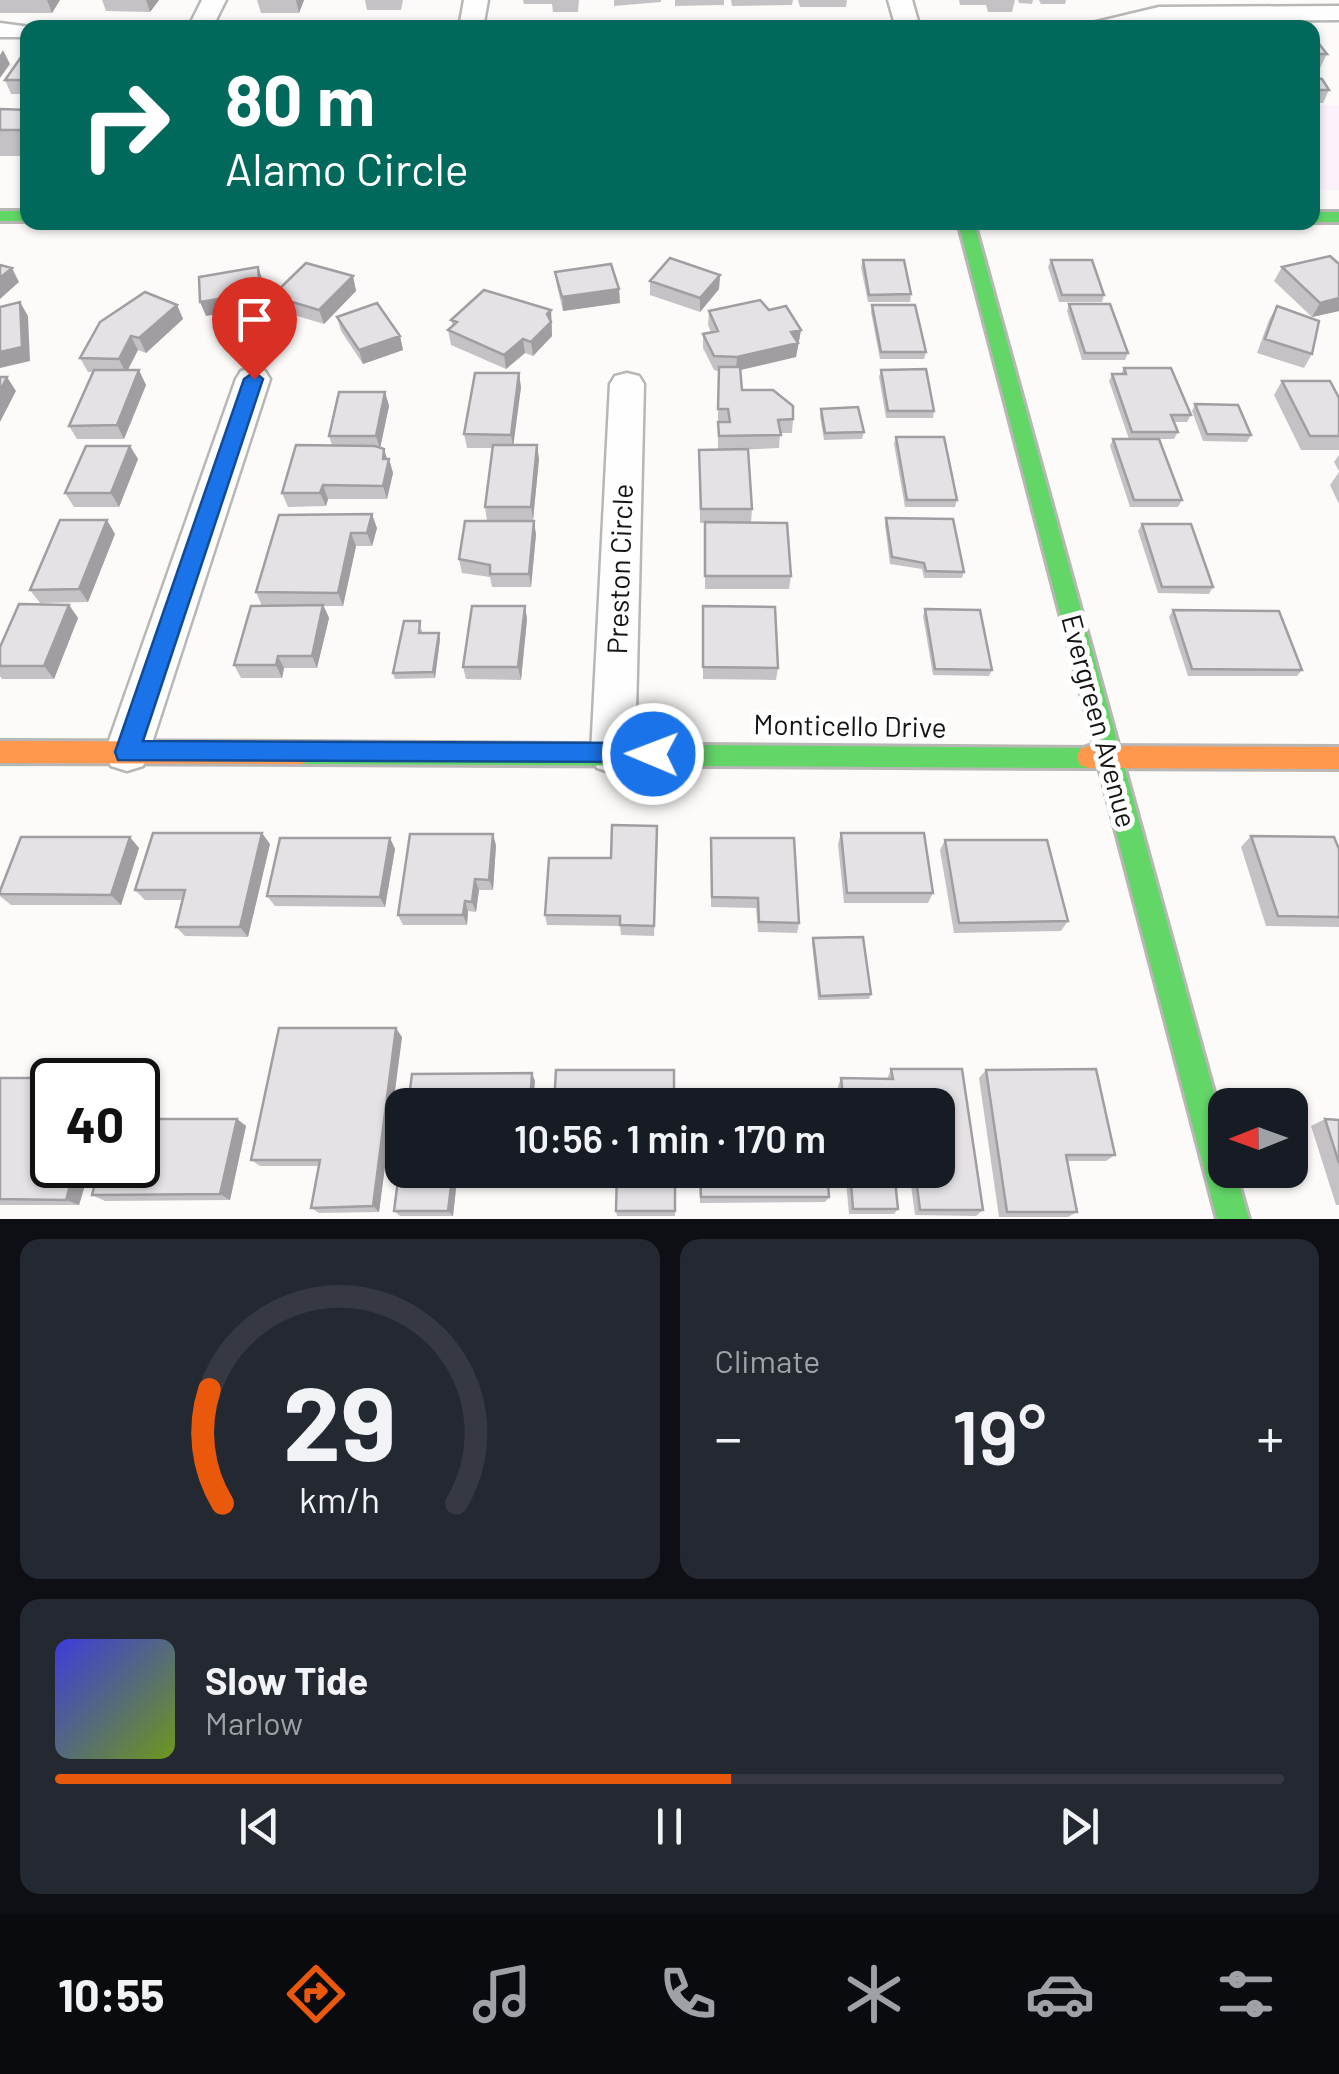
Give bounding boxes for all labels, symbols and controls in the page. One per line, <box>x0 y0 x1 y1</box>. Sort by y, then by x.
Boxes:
text: 80 m <box>225 56 375 140</box>
icon: right <box>60 60 190 190</box>
text: Alamo Circle <box>225 141 469 195</box>
pin <box>212 277 297 380</box>
icon: arrive <box>227 292 282 347</box>
street label: Preston Circle <box>599 483 639 655</box>
street label: Evergreen Avenue <box>1055 611 1145 831</box>
position arrow <box>601 702 705 806</box>
street label: Monticello Drive <box>753 706 947 744</box>
speed limit sign: 40 <box>30 1058 160 1188</box>
north arrow <box>1208 1088 1308 1188</box>
map controls <box>1208 1088 1308 1188</box>
text: 10:56 · 1 min · 170 m <box>514 1115 826 1161</box>
text: Climate <box>715 1341 820 1379</box>
text: 29 <box>283 1357 396 1482</box>
text: 19° <box>952 1390 1046 1480</box>
text: − <box>715 1403 742 1469</box>
text: + <box>1256 1403 1284 1469</box>
text: km/h <box>299 1477 380 1520</box>
text: Slow Tide <box>205 1657 368 1703</box>
text: Marlow <box>205 1703 303 1741</box>
icon: previous <box>232 1799 287 1854</box>
icon: pause <box>642 1799 697 1854</box>
icon: next <box>1052 1799 1107 1854</box>
icon: directions <box>281 1959 351 2029</box>
icon: music <box>467 1959 537 2029</box>
icon: phone <box>653 1959 723 2029</box>
icon: climate <box>839 1959 909 2029</box>
icon: car <box>1025 1959 1095 2029</box>
icon: filters <box>1211 1959 1281 2029</box>
text: 10:55 <box>58 1967 165 2021</box>

